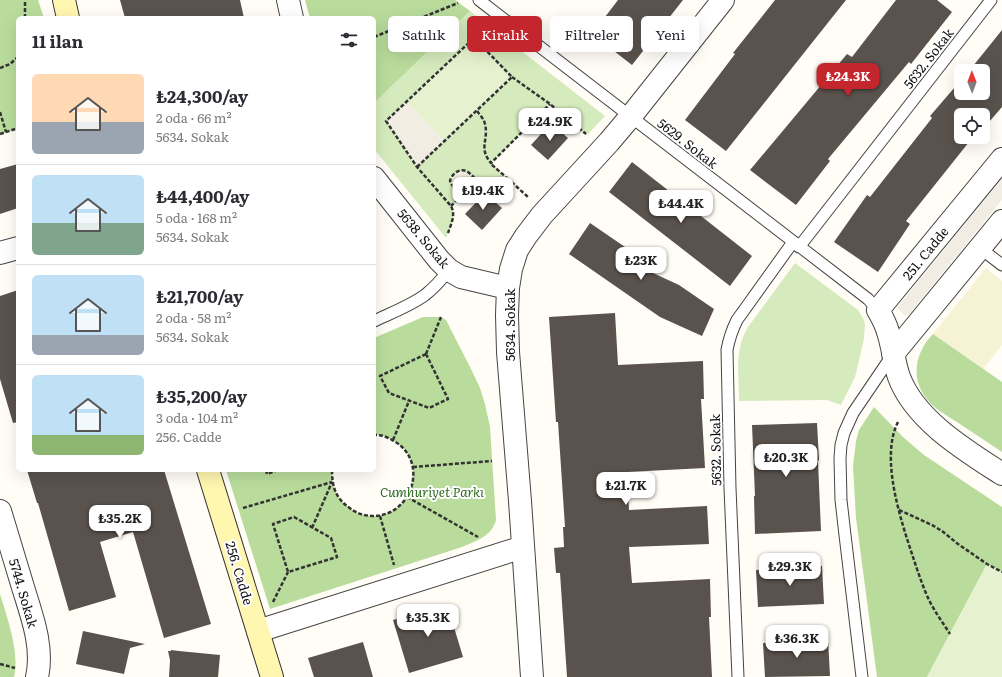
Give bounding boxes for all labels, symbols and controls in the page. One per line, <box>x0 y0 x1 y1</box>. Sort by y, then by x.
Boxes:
chip: Satılık <box>388 16 459 52</box>
chip: Kiralık <box>467 16 542 52</box>
chip: Filtreler <box>550 16 633 52</box>
chip: Yeni <box>641 16 699 52</box>
street label: 5632. Sokak <box>898 23 958 92</box>
text: 11 ilan <box>32 28 83 53</box>
icon: filters <box>338 29 360 51</box>
pin: ₺24.3K <box>815 63 881 97</box>
north arrow <box>954 64 990 100</box>
map controls <box>954 64 990 144</box>
text: ₺24.3K <box>826 66 870 85</box>
text: ₺24,300/ay <box>156 83 248 108</box>
icon: home <box>64 90 112 138</box>
text: 2 oda · 66 m² <box>156 108 232 127</box>
pin: ₺24.9K <box>517 108 583 142</box>
button: locate <box>954 108 990 144</box>
text: ₺24.9K <box>527 111 573 130</box>
street label: 5629. Sokak <box>654 113 723 173</box>
text: 5634. Sokak <box>156 127 229 146</box>
pin: ₺19.4K <box>450 177 516 211</box>
text: ₺19.4K <box>461 180 505 199</box>
text: ₺44,400/ay <box>156 183 250 208</box>
pin: ₺44.4K <box>648 190 714 224</box>
icon: home <box>64 191 112 239</box>
text: ₺44.4K <box>658 193 704 212</box>
street label: 5638. Sokak <box>393 204 455 273</box>
text: 5 oda · 168 m² <box>156 208 237 227</box>
street label: 251. Cadde <box>898 222 953 284</box>
text: 5634. Sokak <box>156 227 229 246</box>
pin: ₺23K <box>617 247 665 281</box>
text: ₺23K <box>625 250 657 269</box>
text: ₺21,700/ay <box>156 283 243 308</box>
street label: 5634. Sokak <box>500 288 519 361</box>
icon: home <box>64 291 112 339</box>
text: 2 oda · 58 m² <box>156 308 231 327</box>
text: 5634. Sokak <box>156 327 229 346</box>
text: ₺35,200/ay <box>156 383 247 408</box>
icon: home <box>64 391 112 439</box>
text: 3 oda · 104 m² <box>156 408 238 427</box>
street label: 5632. Sokak <box>705 413 725 486</box>
text: 256. Cadde <box>156 427 221 446</box>
pin: ₺20.3K <box>753 444 819 478</box>
text: ₺20.3K <box>763 447 809 466</box>
pin: ₺21.7K <box>593 472 659 506</box>
text: ₺21.7K <box>605 475 647 494</box>
park label: Cumhuriyet Parkı <box>380 482 484 501</box>
pin: ₺35.2K <box>87 505 153 539</box>
text: ₺35.2K <box>98 508 142 527</box>
street label: 256. Cadde <box>221 539 259 607</box>
pin: ₺29.3K <box>757 553 823 587</box>
street label: 5744. Sokak <box>5 556 43 631</box>
text: ₺29.3K <box>768 556 812 575</box>
pin: ₺35.3K <box>395 604 461 638</box>
text: ₺35.3K <box>406 607 450 626</box>
pin: ₺36.3K <box>764 625 830 659</box>
text: ₺36.3K <box>775 628 819 647</box>

